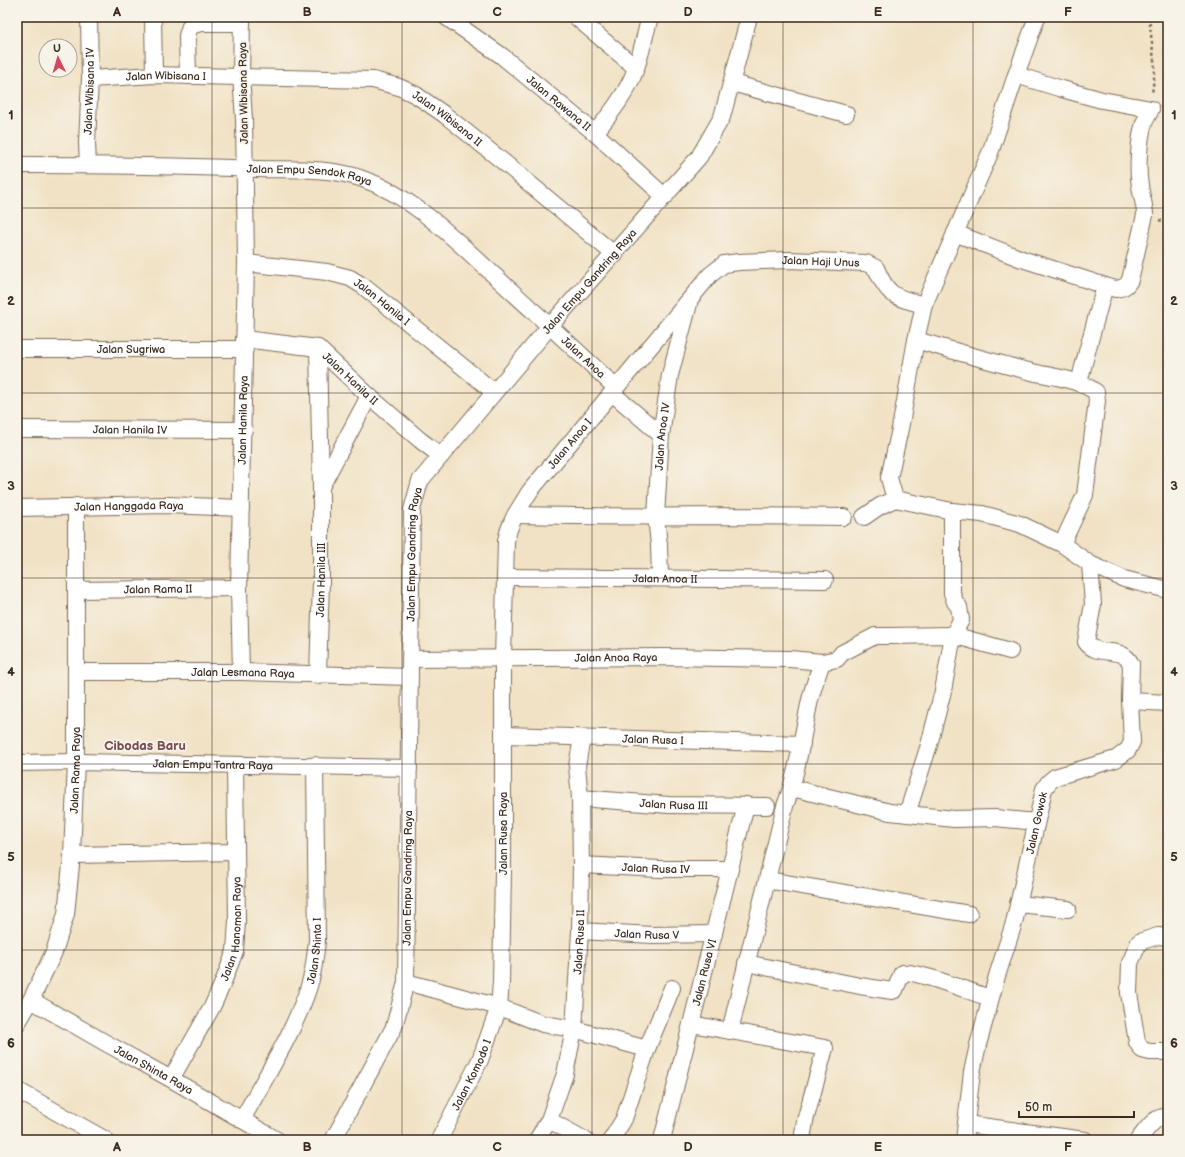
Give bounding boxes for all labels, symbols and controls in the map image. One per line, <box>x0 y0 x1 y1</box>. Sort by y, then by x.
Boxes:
text: A <box>112 4 121 20</box>
text: B <box>302 4 312 20</box>
text: C <box>492 4 502 20</box>
text: D <box>683 4 693 20</box>
text: E <box>874 4 883 20</box>
text: F <box>1064 4 1072 20</box>
north arrow <box>38 38 78 78</box>
text: U <box>53 42 62 55</box>
street label: Jalan Wibisana Raya <box>236 42 251 144</box>
street label: Jalan Wibisana IV <box>81 47 97 135</box>
street label: Jalan Wibisana I <box>125 69 207 84</box>
street label: Jalan Rawana II <box>524 73 594 134</box>
street label: Jalan Wibisana II <box>410 88 485 150</box>
text: 1 <box>8 107 14 123</box>
text: 1 <box>1171 107 1177 123</box>
street label: Jalan Empu Sendok Raya <box>247 163 374 189</box>
street label: Jalan Empu Gandring Raya <box>540 227 639 337</box>
street label: Jalan Haji Unus <box>781 254 860 270</box>
street label: Jalan Hanila I <box>351 276 413 328</box>
text: 2 <box>7 293 15 309</box>
text: 2 <box>1170 293 1178 309</box>
street label: Jalan Anoa <box>559 334 608 381</box>
street label: Jalan Sugriwa <box>97 343 165 356</box>
street label: Jalan Hanila II <box>320 350 381 408</box>
street label: Jalan Hanila Raya <box>236 375 251 465</box>
street label: Jalan Anoa IV <box>653 401 673 471</box>
street label: Jalan Anoa I <box>545 416 595 472</box>
street label: Jalan Hanila IV <box>93 423 167 437</box>
text: 3 <box>7 478 15 494</box>
text: 3 <box>1170 478 1178 494</box>
street label: Jalan Empu Gandring Raya <box>405 486 425 622</box>
street label: Jalan Hanggada Raya <box>74 499 184 514</box>
street label: Jalan Hanila III <box>314 542 328 618</box>
street label: Jalan Anoa II <box>632 572 698 586</box>
street label: Jalan Rama II <box>124 583 193 596</box>
street label: Jalan Anoa Raya <box>574 651 658 665</box>
text: 4 <box>7 664 15 680</box>
text: 4 <box>1170 664 1178 680</box>
street label: Jalan Lesmana Raya <box>191 666 295 681</box>
street label: Jalan Rama Raya <box>68 727 83 814</box>
street label: Jalan Rusa I <box>622 733 685 747</box>
district label: Cibodas Baru <box>104 738 186 754</box>
street label: Jalan Empu Tantra Raya <box>153 757 273 773</box>
street label: Jalan Gowok <box>1024 790 1050 855</box>
street label: Jalan Rusa Raya <box>497 792 510 875</box>
street label: Jalan Rusa III <box>639 797 709 812</box>
street label: Jalan Empu Gandring Raya <box>400 810 415 946</box>
text: 5 <box>7 849 15 865</box>
text: 5 <box>1170 849 1178 865</box>
street label: Jalan Rusa IV <box>621 861 690 876</box>
street label: Jalan Hanoman Raya <box>218 876 244 983</box>
street label: Jalan Rusa II <box>571 909 587 975</box>
street label: Jalan Shinta I <box>304 917 324 985</box>
street label: Jalan Rusa V <box>614 927 680 942</box>
street label: Jalan Rusa VI <box>690 937 719 1007</box>
text: 6 <box>7 1035 15 1051</box>
text: 6 <box>1170 1035 1178 1051</box>
street label: Jalan Komodo I <box>449 1037 494 1113</box>
street label: Jalan Shinta Raya <box>112 1043 195 1097</box>
scale bar <box>1019 1093 1134 1119</box>
text: 50 m <box>1025 1100 1052 1115</box>
text: A <box>112 1139 121 1155</box>
text: B <box>302 1139 312 1155</box>
text: C <box>492 1139 502 1155</box>
text: D <box>683 1139 693 1155</box>
text: E <box>874 1139 883 1155</box>
text: F <box>1064 1139 1072 1155</box>

